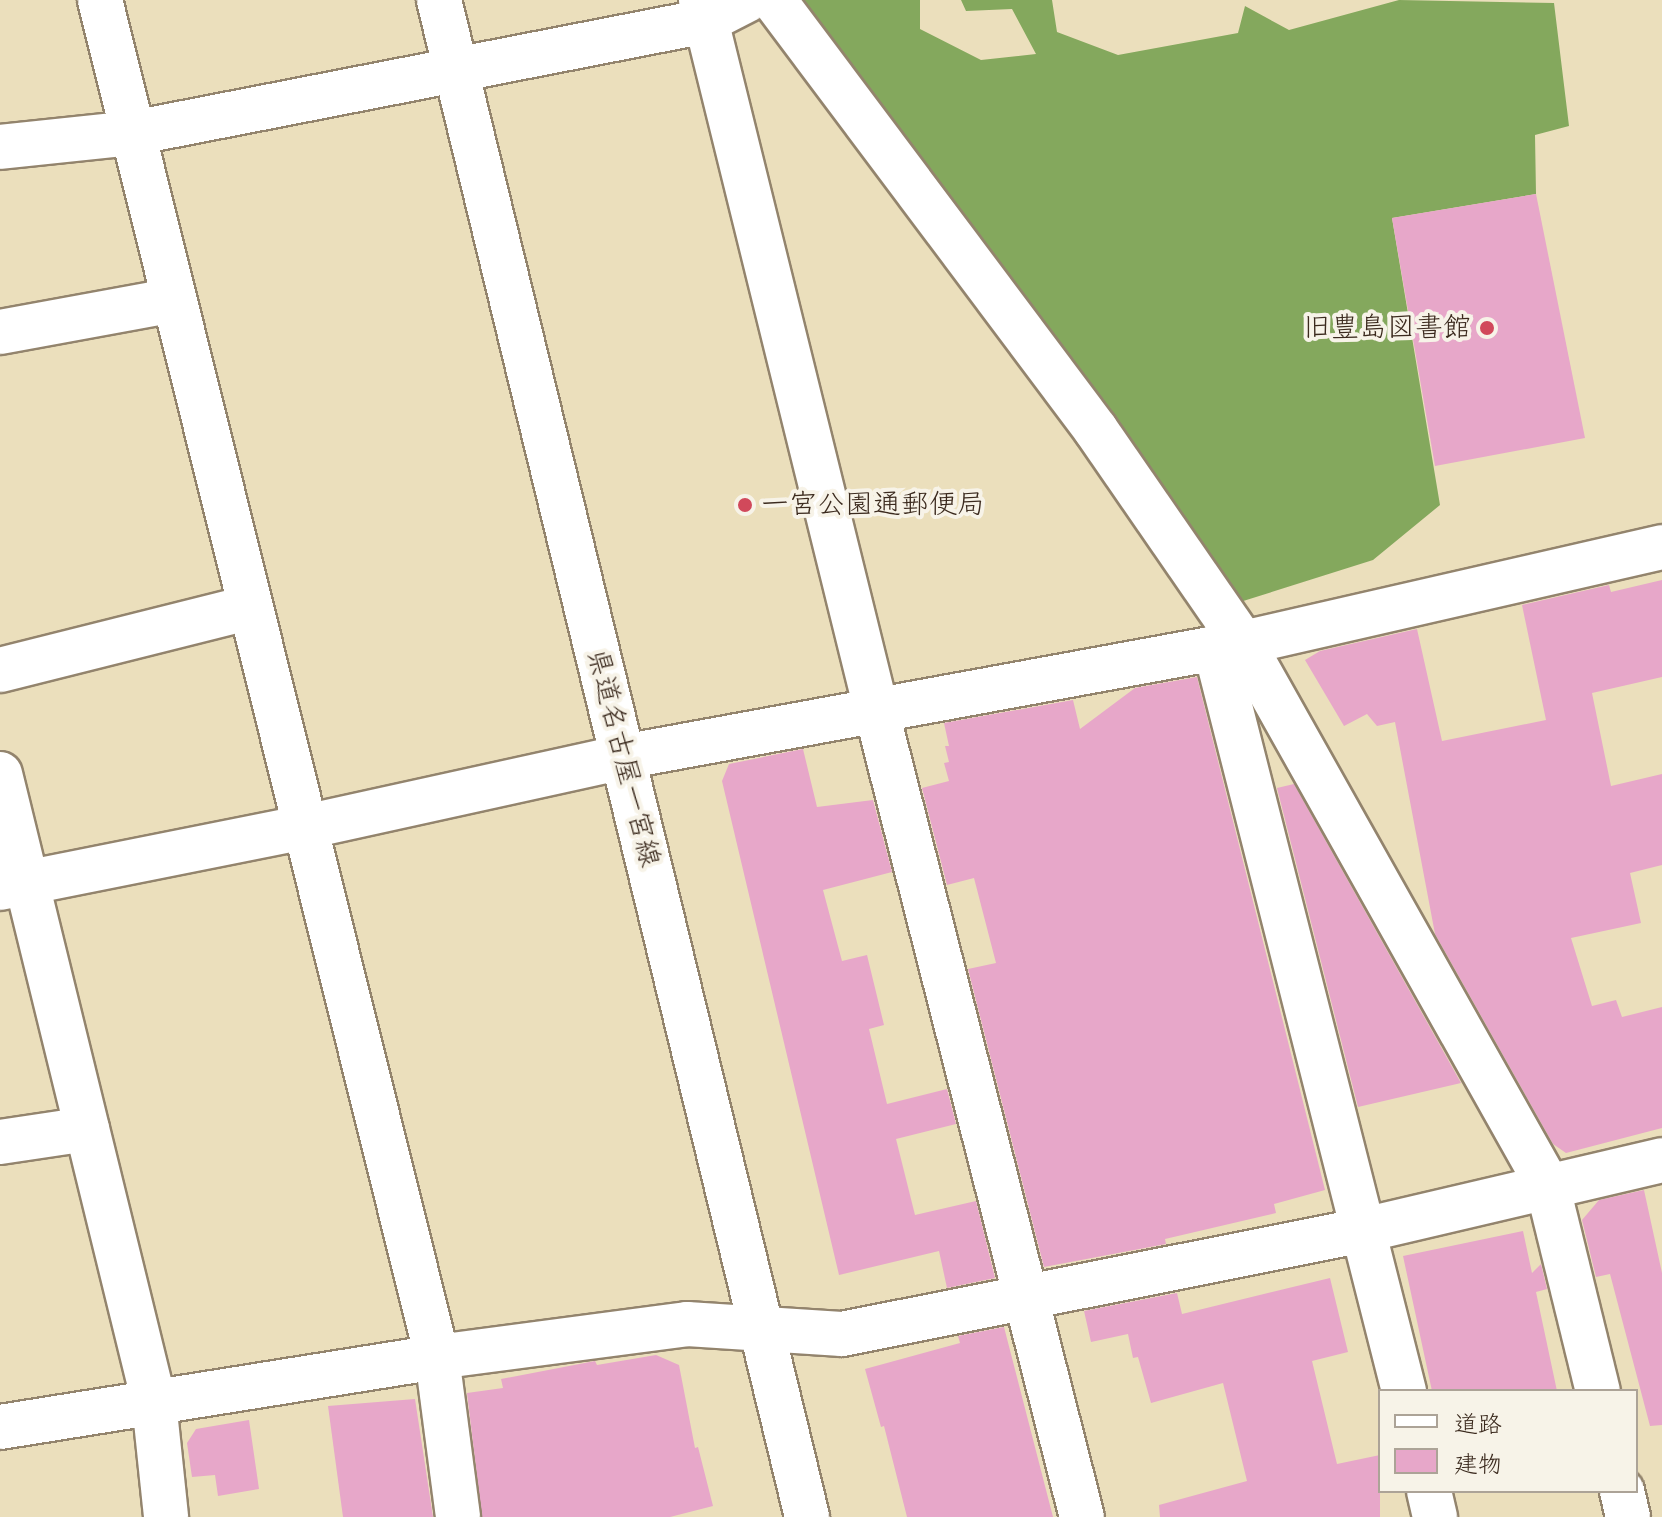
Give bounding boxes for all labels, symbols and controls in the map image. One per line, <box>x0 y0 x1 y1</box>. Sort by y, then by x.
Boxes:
place label: 旧豊島図書館 <box>1303 311 1471 345</box>
marker: 旧豊島図書館 <box>1478 319 1496 337</box>
place label: 一宮公園通郵便局 <box>761 488 985 522</box>
marker: 一宮公園通郵便局 <box>736 496 754 514</box>
street label: 県道名古屋一宮線 <box>580 645 666 871</box>
legend <box>1378 1389 1638 1493</box>
text: 道路 <box>1454 1410 1502 1439</box>
text: 建物 <box>1454 1450 1502 1479</box>

